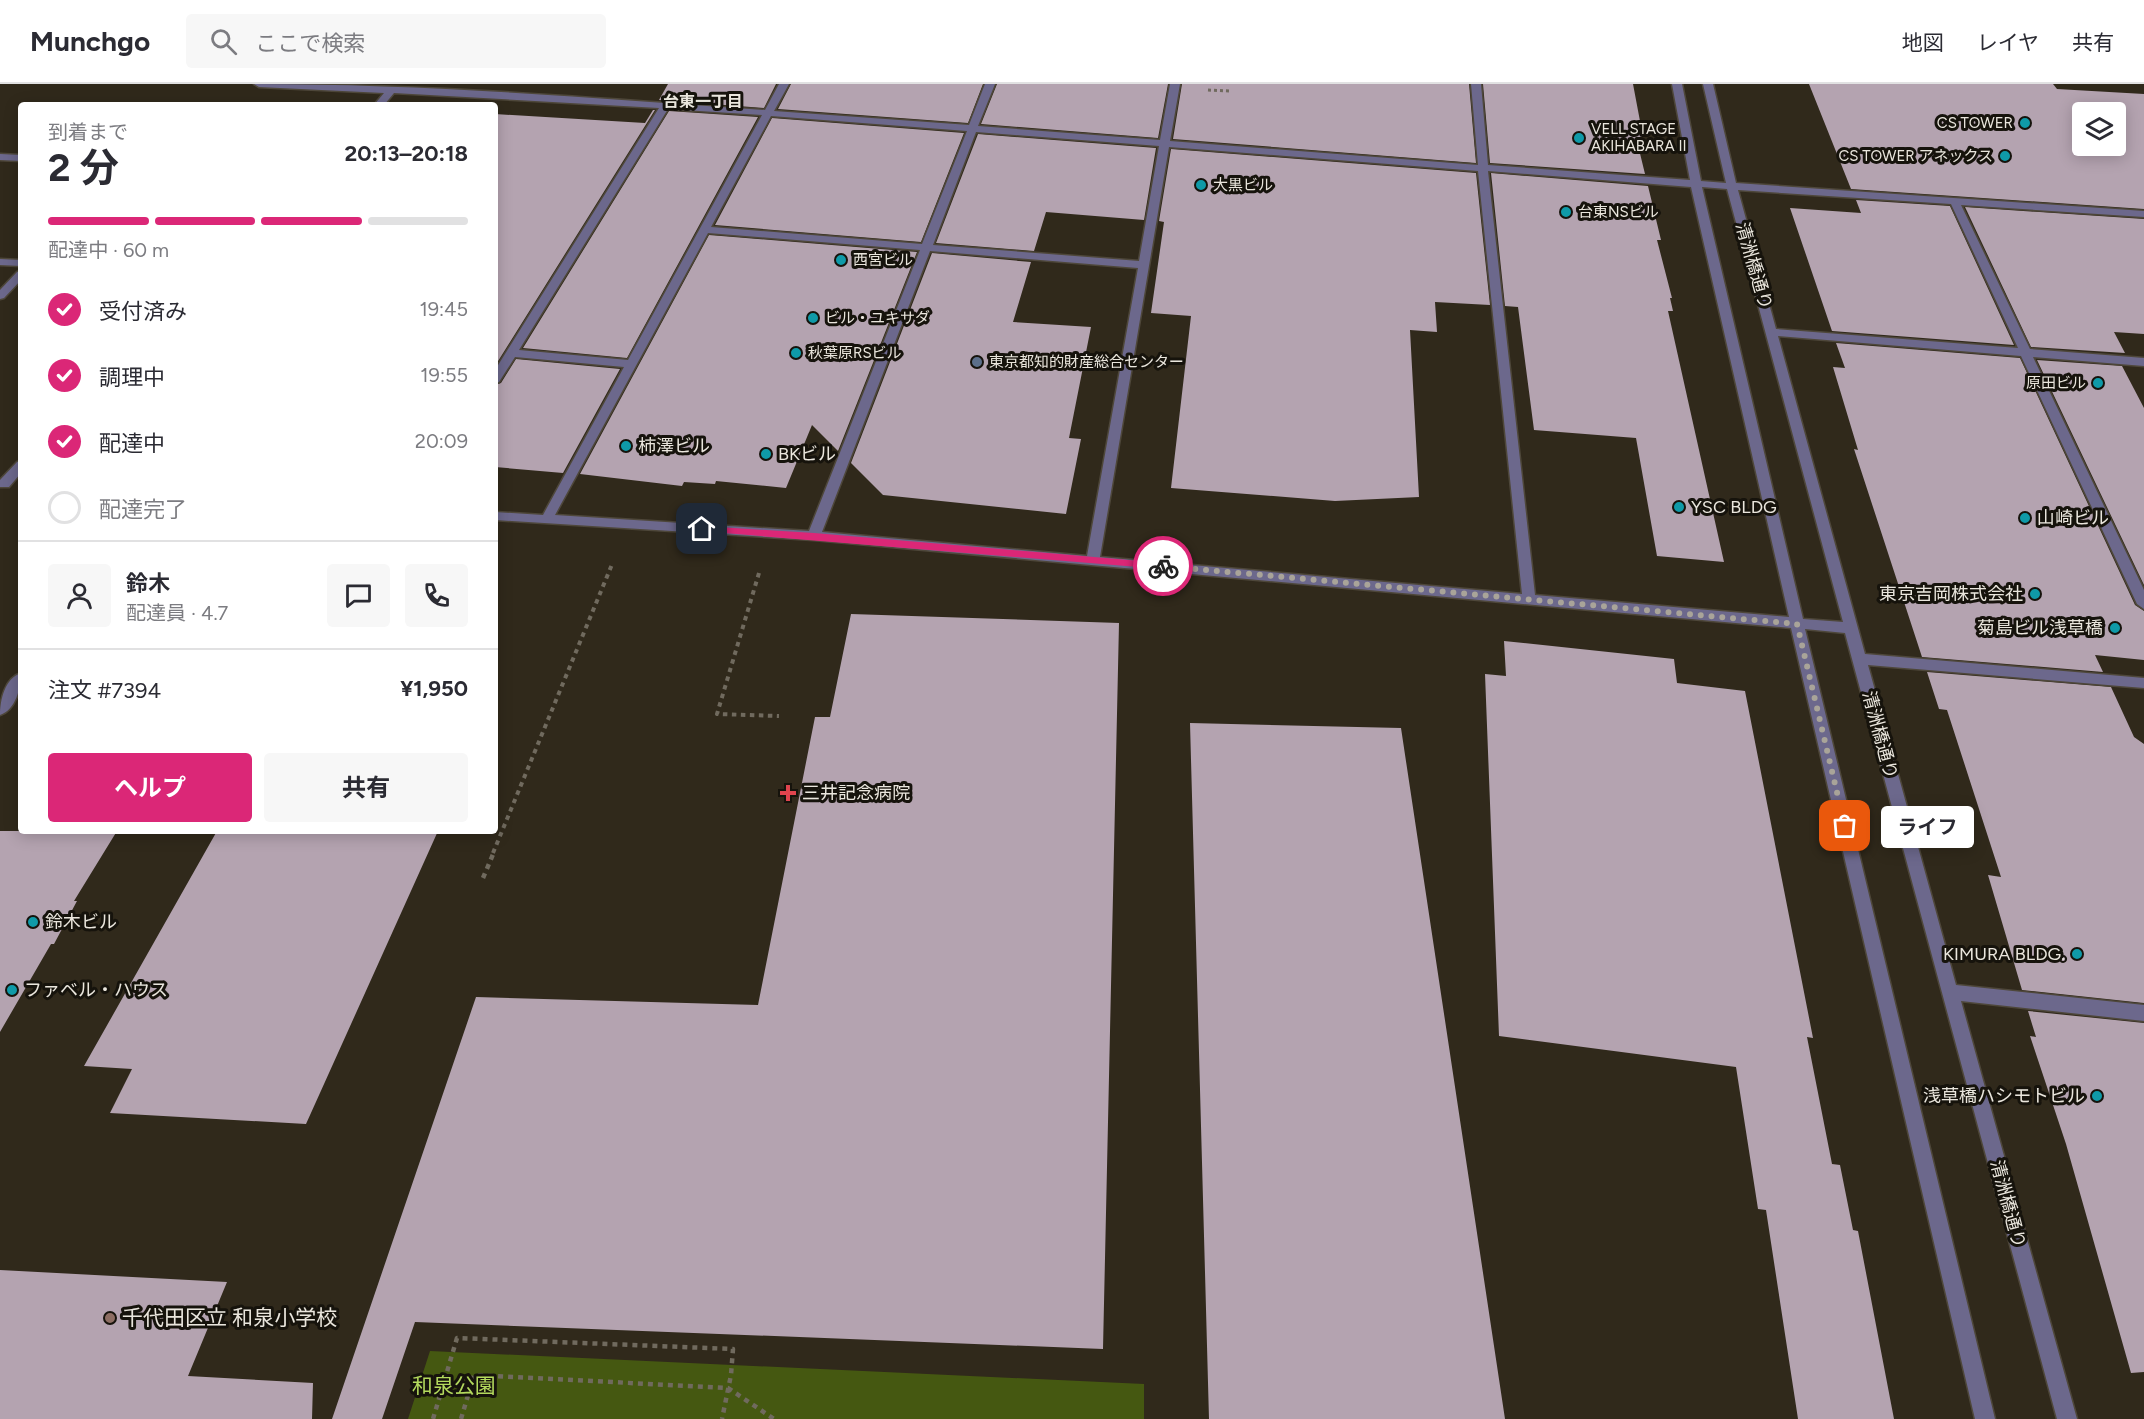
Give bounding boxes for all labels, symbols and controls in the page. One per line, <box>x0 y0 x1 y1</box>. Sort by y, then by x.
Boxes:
search box <box>186 14 606 68</box>
text: Munchgo <box>30 24 150 58</box>
icon: search <box>207 25 240 58</box>
text: ここで検索 <box>255 30 365 57</box>
text: 地図 <box>1902 30 1944 55</box>
text: レイヤ <box>1977 30 2039 55</box>
text: 共有 <box>2072 30 2114 55</box>
district label: 台東一丁目 <box>663 92 743 111</box>
map controls <box>2072 102 2126 156</box>
button: layers <box>2072 102 2126 156</box>
place label: CS TOWER <box>1937 114 2013 132</box>
marker: CS TOWER <box>2018 116 2032 130</box>
text: 到着まで <box>48 120 128 144</box>
place label: VELL STAGE AKIHABARA II <box>1591 120 1687 155</box>
marker: VELL STAGE AKIHABARA II <box>1572 131 1586 145</box>
text: 20:13–20:18 <box>344 140 468 167</box>
text: 2 分 <box>48 144 119 191</box>
place label: CS TOWER アネックス <box>1839 147 1993 165</box>
marker: CS TOWER アネックス <box>1998 149 2012 163</box>
place label: 大黒ビル <box>1213 176 1273 194</box>
marker: 大黒ビル <box>1194 178 1208 192</box>
place label: 台東NSビル <box>1578 203 1659 221</box>
marker: 台東NSビル <box>1559 205 1573 219</box>
street label: 清洲橋通り <box>1731 220 1777 312</box>
text: 配達中 · 60 m <box>48 238 169 262</box>
place label: 西宮ビル <box>853 251 913 269</box>
marker: 西宮ビル <box>834 253 848 267</box>
icon: check <box>48 293 81 326</box>
text: 19:45 <box>419 297 468 321</box>
text: 受付済み <box>99 298 187 325</box>
place label: ビル・ユキサダ <box>825 309 930 327</box>
marker: ビル・ユキサダ <box>806 311 820 325</box>
place label: 秋葉原RSビル <box>808 344 902 362</box>
marker: 秋葉原RSビル <box>789 346 803 360</box>
place label: 東京都知的財産総合センター <box>989 353 1184 371</box>
marker: 東京都知的財産総合センター <box>970 355 984 369</box>
icon: check <box>48 359 81 392</box>
text: 19:55 <box>420 363 468 387</box>
text: 調理中 <box>99 364 165 391</box>
place label: 原田ビル <box>2026 374 2086 392</box>
marker: 原田ビル <box>2091 376 2105 390</box>
icon: check <box>48 425 81 458</box>
text: 20:09 <box>415 429 468 453</box>
text: 配達中 <box>99 430 165 457</box>
place label: 柿澤ビル <box>638 435 710 457</box>
marker: 柿澤ビル <box>619 439 633 453</box>
place label: BKビル <box>778 443 836 465</box>
marker: BKビル <box>759 447 773 461</box>
text: 配達完了 <box>99 496 187 523</box>
place label: YSC BLDG <box>1691 496 1777 518</box>
marker: YSC BLDG <box>1672 500 1686 514</box>
pin <box>676 503 727 554</box>
place label: 山崎ビル <box>2037 507 2109 529</box>
marker: 山崎ビル <box>2018 511 2032 525</box>
icon: home <box>685 512 718 545</box>
courier <box>1133 536 1193 596</box>
icon: bike <box>1147 550 1180 583</box>
button: person <box>48 564 111 627</box>
button: chat <box>327 564 390 627</box>
button: phone <box>405 564 468 627</box>
text: 鈴木 <box>126 570 170 597</box>
place label: 東京吉岡株式会社 <box>1879 583 2023 605</box>
marker: 東京吉岡株式会社 <box>2028 587 2042 601</box>
text: 配達員 · 4.7 <box>126 601 228 625</box>
place label: 菊島ビル浅草橋 <box>1977 617 2103 639</box>
marker: 菊島ビル浅草橋 <box>2108 621 2122 635</box>
text: ¥1,950 <box>400 675 468 702</box>
text: 注文 #7394 <box>48 677 161 704</box>
street label: 清洲橋通り <box>1858 689 1902 781</box>
button: ヘルプ <box>48 753 252 822</box>
button: 共有 <box>264 753 468 822</box>
place label: 三井記念病院 <box>802 782 910 804</box>
marker: 三井記念病院 <box>779 784 797 802</box>
pin <box>1819 800 1870 851</box>
callout: ライフ <box>1881 805 1974 847</box>
icon: bag <box>1828 809 1861 842</box>
text: ライフ <box>1898 815 1958 839</box>
place label: 鈴木ビル <box>45 911 117 933</box>
marker: 鈴木ビル <box>26 915 40 929</box>
place label: KIMURA BLDG. <box>1943 943 2065 965</box>
marker: KIMURA BLDG. <box>2070 947 2084 961</box>
place label: ファベル・ハウス <box>24 979 168 1001</box>
marker: ファベル・ハウス <box>5 983 19 997</box>
place label: 浅草橋ハシモトビル <box>1923 1085 2085 1107</box>
marker: 浅草橋ハシモトビル <box>2090 1089 2104 1103</box>
street label: 清洲橋通り <box>1986 1158 2030 1250</box>
place label: 千代田区立 和泉小学校 <box>122 1305 337 1330</box>
marker: 千代田区立 和泉小学校 <box>103 1311 117 1325</box>
park label: 和泉公園 <box>412 1373 496 1398</box>

